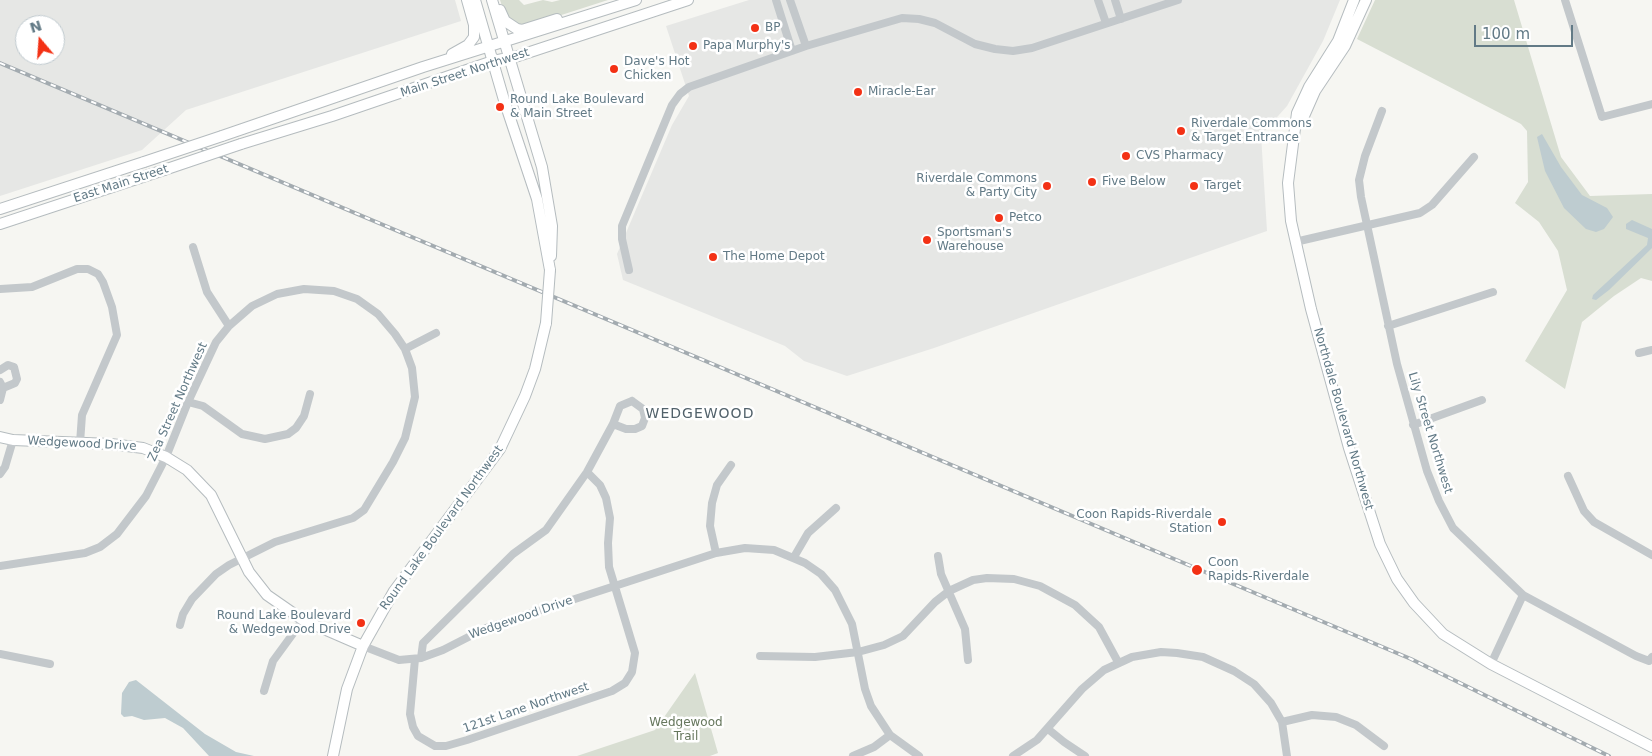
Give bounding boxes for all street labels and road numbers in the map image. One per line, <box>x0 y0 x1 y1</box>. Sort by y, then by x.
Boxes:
street label: Main Street Northwest <box>399 45 531 101</box>
street label: East Main Street <box>72 162 170 206</box>
street label: Northdale Boulevard Northwest <box>1310 326 1376 512</box>
street label: Zea Street Northwest <box>145 340 211 464</box>
street label: Lily Street Northwest <box>1405 371 1455 495</box>
street label: Wedgewood Drive <box>27 434 137 454</box>
street label: Round Lake Boulevard Northwest <box>377 443 507 613</box>
street label: Wedgewood Drive <box>467 593 575 643</box>
street label: 121st Lane Northwest <box>461 680 591 736</box>

